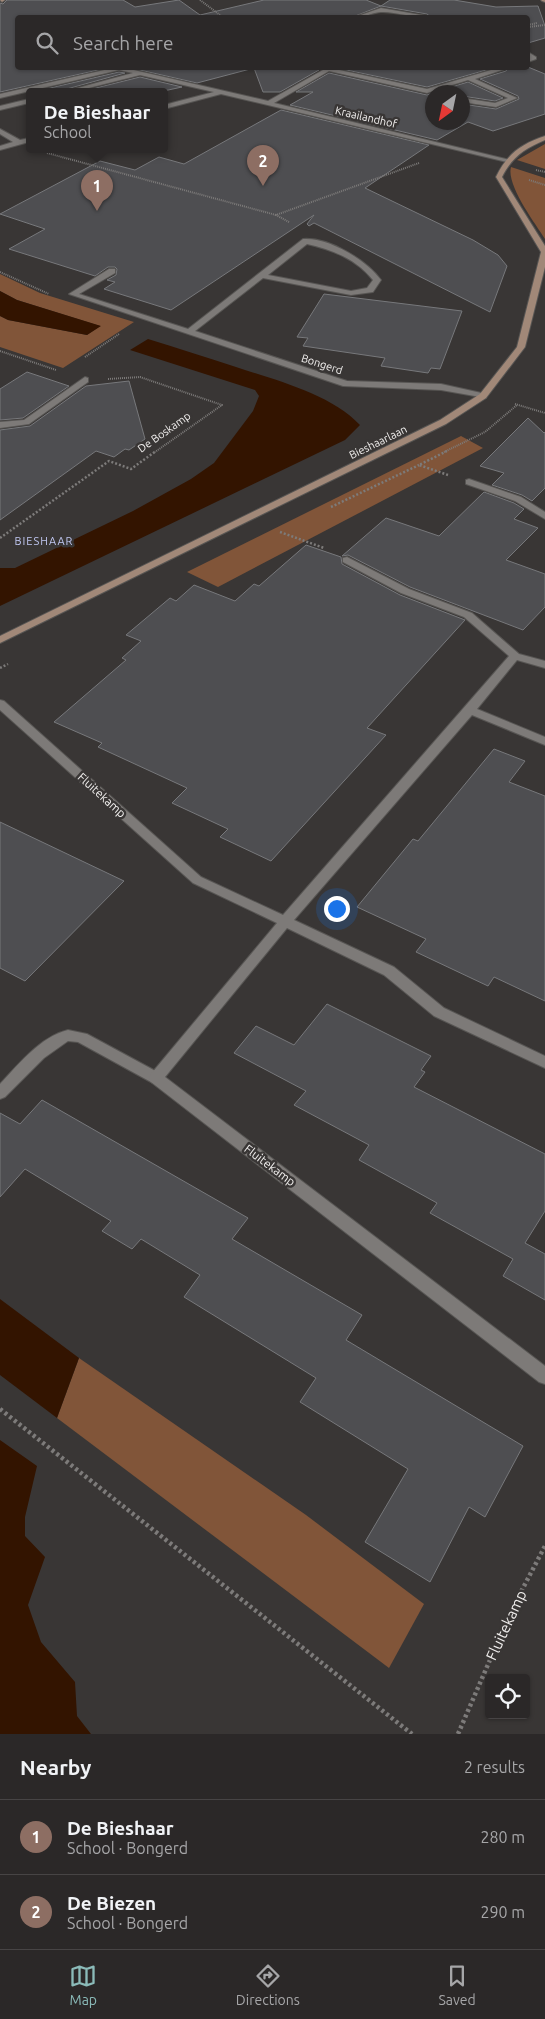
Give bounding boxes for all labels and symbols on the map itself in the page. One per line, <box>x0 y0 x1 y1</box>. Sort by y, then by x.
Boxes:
north arrow <box>425 85 470 130</box>
street label: Kraailandhof <box>334 104 399 130</box>
pin: 2 <box>247 145 279 186</box>
pin: 1 <box>81 170 113 211</box>
street label: Bongerd <box>300 352 344 376</box>
street label: De Boskamp <box>135 409 193 455</box>
street label: Bieshaarlaan <box>347 423 409 461</box>
district label: BIESHAAR <box>15 535 73 547</box>
street label: Fluitekamp <box>75 770 129 820</box>
your location <box>324 896 350 922</box>
street label: Fluitekamp <box>242 1142 298 1188</box>
street label: Fluitekamp <box>482 1587 530 1663</box>

